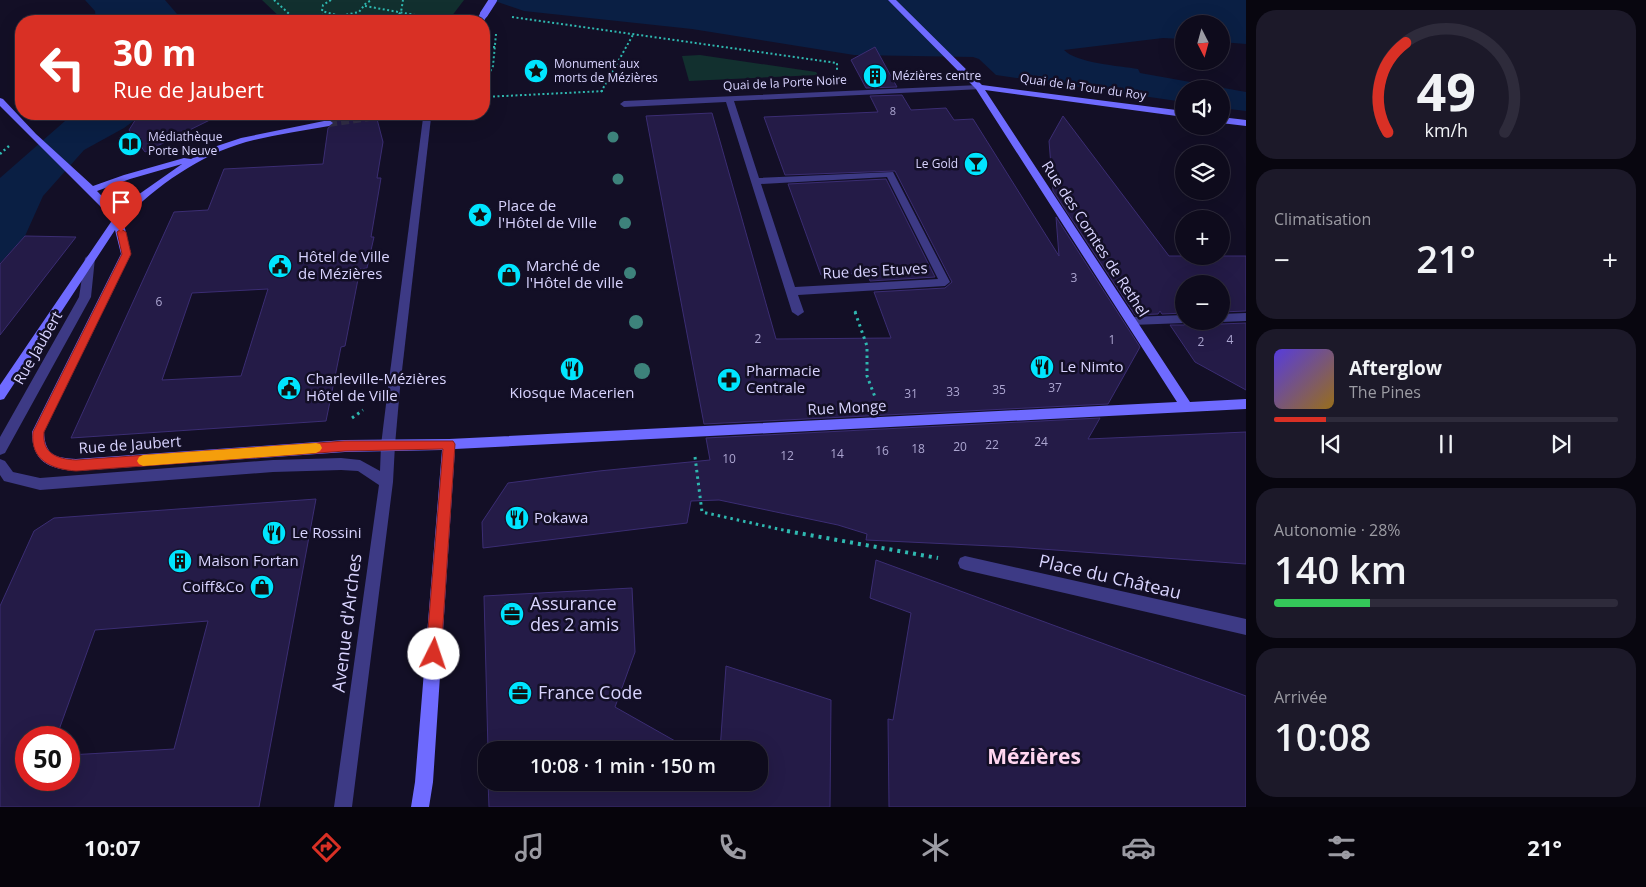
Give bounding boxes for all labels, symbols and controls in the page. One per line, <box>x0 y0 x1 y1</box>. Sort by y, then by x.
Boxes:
north arrow <box>1175 15 1230 70</box>
map controls <box>1175 15 1230 330</box>
text: 30 m <box>113 29 196 76</box>
icon: left <box>30 35 95 100</box>
place label: Monument aux morts de Mézières <box>554 55 658 86</box>
text: 49 <box>1416 55 1476 126</box>
place icon: Monument aux morts de Mézières <box>523 58 549 84</box>
building icon: Mézières centre <box>862 63 888 89</box>
place label: Mézières centre <box>892 67 981 84</box>
street label: Quai de la Tour du Roy <box>1019 69 1148 104</box>
street label: Quai de la Porte Noire <box>723 71 848 94</box>
text: Rue de Jaubert <box>113 74 264 104</box>
button: sound <box>1175 80 1230 135</box>
house number: 8 <box>890 103 896 118</box>
text: km/h <box>1424 118 1468 142</box>
place label: Médiathèque Porte Neuve <box>148 128 223 159</box>
library icon: Médiathèque Porte Neuve <box>117 131 143 157</box>
button: layers <box>1175 145 1230 200</box>
bar icon: Le Gold <box>963 151 989 177</box>
place label: Le Gold <box>916 155 958 172</box>
street label: Rue des Comtes de Rethel <box>1038 156 1154 320</box>
pin <box>100 181 142 232</box>
icon: arrive <box>107 188 135 216</box>
place label: Place de l'Hôtel de Ville <box>498 195 597 232</box>
place icon: Place de l'Hôtel de Ville <box>467 202 493 228</box>
text: Climatisation <box>1274 208 1371 230</box>
button: + <box>1175 210 1230 265</box>
text: 21° <box>1416 232 1476 284</box>
text: − <box>1274 240 1290 278</box>
text: + <box>1602 240 1618 278</box>
place label: Hôtel de Ville de Mézières <box>298 246 390 283</box>
public building icon: Hôtel de Ville de Mézières <box>267 253 293 279</box>
place label: Marché de l'Hôtel de ville <box>526 255 623 292</box>
street label: Rue des Etuves <box>822 257 928 283</box>
shop icon: Marché de l'Hôtel de ville <box>496 262 522 288</box>
house number: 3 <box>1071 269 1078 286</box>
button: − <box>1175 275 1230 330</box>
house number: 6 <box>156 293 163 310</box>
street label: Rue Jaubert <box>8 307 66 388</box>
house number: 2 <box>755 330 762 347</box>
house number: 1 <box>1109 331 1115 348</box>
house number: 4 <box>1227 331 1234 348</box>
house number: 2 <box>1198 333 1205 350</box>
restaurant icon: Le Nimto <box>1029 354 1055 380</box>
text: Afterglow <box>1349 355 1442 381</box>
restaurant icon: Kiosque Macerien <box>559 356 585 382</box>
place label: Le Nimto <box>1060 356 1124 376</box>
place label: Pharmacie Centrale <box>746 360 820 397</box>
pharmacy icon: Pharmacie Centrale <box>716 367 742 393</box>
place label: Charleville-Mézières Hôtel de Ville <box>306 368 446 405</box>
public building icon: Charleville-Mézières Hôtel de Ville <box>276 375 302 401</box>
house number: 37 <box>1048 379 1062 396</box>
house number: 35 <box>992 381 1006 398</box>
text: The Pines <box>1349 381 1421 403</box>
place label: Kiosque Macerien <box>510 382 634 402</box>
house number: 33 <box>946 383 960 400</box>
house number: 31 <box>904 385 918 402</box>
street label: Rue Monge <box>807 395 887 419</box>
street label: Rue de Jaubert <box>78 430 182 458</box>
icon: previous <box>1317 430 1345 458</box>
icon: pause <box>1432 430 1460 458</box>
icon: next <box>1547 430 1575 458</box>
house number: 24 <box>1034 433 1048 450</box>
house number: 22 <box>985 436 999 453</box>
house number: 20 <box>953 438 967 455</box>
house number: 18 <box>911 440 925 457</box>
house number: 16 <box>875 442 889 459</box>
house number: 14 <box>830 445 844 462</box>
house number: 12 <box>780 447 794 464</box>
house number: 10 <box>722 450 736 467</box>
restaurant icon: Pokawa <box>504 505 530 531</box>
place label: Pokawa <box>534 507 588 527</box>
text: Autonomie · 28% <box>1274 519 1401 541</box>
restaurant icon: Le Rossini <box>261 520 287 546</box>
place label: Le Rossini <box>292 522 362 542</box>
text: 140 km <box>1274 543 1407 595</box>
building icon: Maison Fortan <box>167 548 193 574</box>
street label: Place du Château <box>1037 548 1184 604</box>
place label: Maison Fortan <box>198 550 299 570</box>
street label: Avenue d'Arches <box>326 552 366 694</box>
shop icon: Coiff&Co <box>249 574 275 600</box>
place label: Coiff&Co <box>182 576 244 596</box>
place label: Assurance des 2 amis <box>530 591 619 636</box>
office icon: Assurance des 2 amis <box>499 601 525 627</box>
position arrow <box>407 627 459 679</box>
office icon: France Code <box>507 680 533 706</box>
place label: France Code <box>538 680 642 704</box>
text: Arrivée <box>1274 686 1327 708</box>
text: 10:08 <box>1274 710 1371 762</box>
speed limit sign: 50 <box>15 726 80 791</box>
district label: Mézières <box>987 742 1081 770</box>
text: 10:08 · 1 min · 150 m <box>530 753 716 779</box>
icon: directions <box>309 830 344 865</box>
icon: music <box>512 830 547 865</box>
icon: phone <box>715 830 750 865</box>
icon: climate <box>918 830 953 865</box>
icon: car <box>1121 830 1156 865</box>
icon: filters <box>1324 830 1359 865</box>
text: 10:07 <box>84 832 141 862</box>
text: 21° <box>1527 832 1562 862</box>

